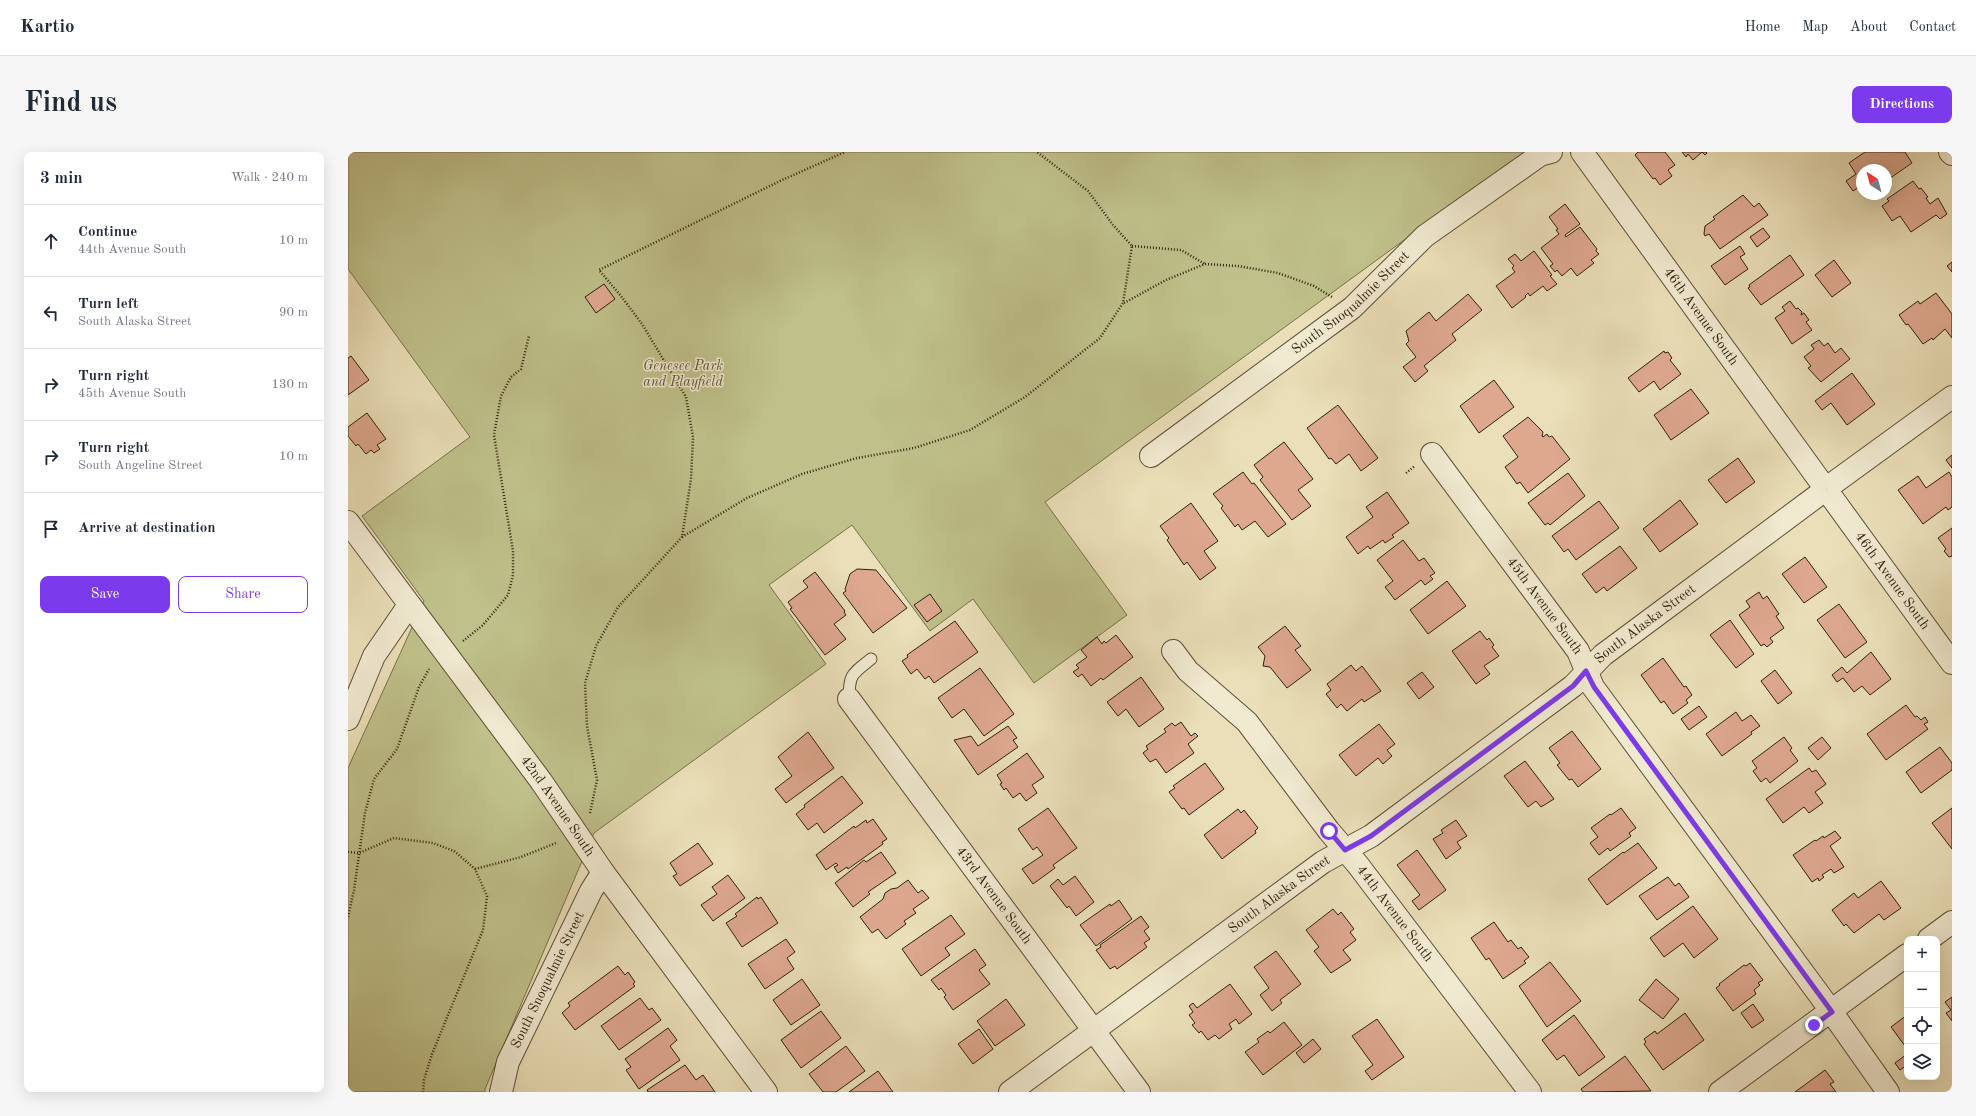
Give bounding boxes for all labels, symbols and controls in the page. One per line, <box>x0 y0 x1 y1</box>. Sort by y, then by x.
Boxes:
text: Kartio <box>20 18 75 37</box>
text: Home <box>1745 20 1780 34</box>
text: Map <box>1802 20 1828 34</box>
text: About <box>1850 20 1887 34</box>
text: Contact <box>1909 20 1956 34</box>
button: Directions <box>1852 86 1952 123</box>
text: Find us <box>24 90 117 118</box>
north arrow <box>1856 164 1892 200</box>
text: 3 min <box>40 170 83 187</box>
text: Walk · 240 m <box>231 171 308 184</box>
text: Continue <box>78 225 137 240</box>
icon: ahead <box>40 230 62 252</box>
text: 10 m <box>279 234 308 247</box>
text: 44th Avenue South <box>78 243 186 256</box>
street label: South Snoqualmie Street <box>1289 248 1412 357</box>
street label: 46th Avenue South <box>1661 265 1741 368</box>
text: Turn left <box>78 297 138 312</box>
icon: left <box>40 302 62 324</box>
text: 90 m <box>279 306 308 319</box>
text: South Alaska Street <box>78 315 192 328</box>
park label: Genesee Park and Playfield <box>643 359 723 390</box>
text: Turn right <box>78 369 149 384</box>
icon: right <box>40 374 62 396</box>
text: 130 m <box>271 378 308 391</box>
text: 45th Avenue South <box>78 387 186 400</box>
text: Turn right <box>78 441 149 456</box>
icon: right <box>40 446 62 468</box>
text: 10 m <box>279 450 308 463</box>
text: South Angeline Street <box>78 459 203 472</box>
icon: arrive <box>40 518 62 540</box>
text: Arrive at destination <box>78 521 216 536</box>
street label: 46th Avenue South <box>1852 529 1932 632</box>
street label: 45th Avenue South <box>1504 555 1585 657</box>
button: Save <box>40 576 170 613</box>
button: Share <box>178 576 308 613</box>
street label: South Alaska Street <box>1592 582 1698 666</box>
street label: 42nd Avenue South <box>518 753 597 859</box>
route start <box>1320 822 1338 840</box>
street label: 43rd Avenue South <box>953 844 1035 947</box>
street label: South Alaska Street <box>1226 853 1332 936</box>
street label: 44th Avenue South <box>1354 863 1436 965</box>
street label: South Snoqualmie Street <box>509 909 587 1051</box>
map controls <box>1904 936 1940 1080</box>
button: + <box>1904 936 1940 972</box>
button: − <box>1904 972 1940 1008</box>
button: locate <box>1904 1008 1940 1044</box>
route end <box>1805 1016 1823 1034</box>
button: layers <box>1904 1044 1940 1080</box>

